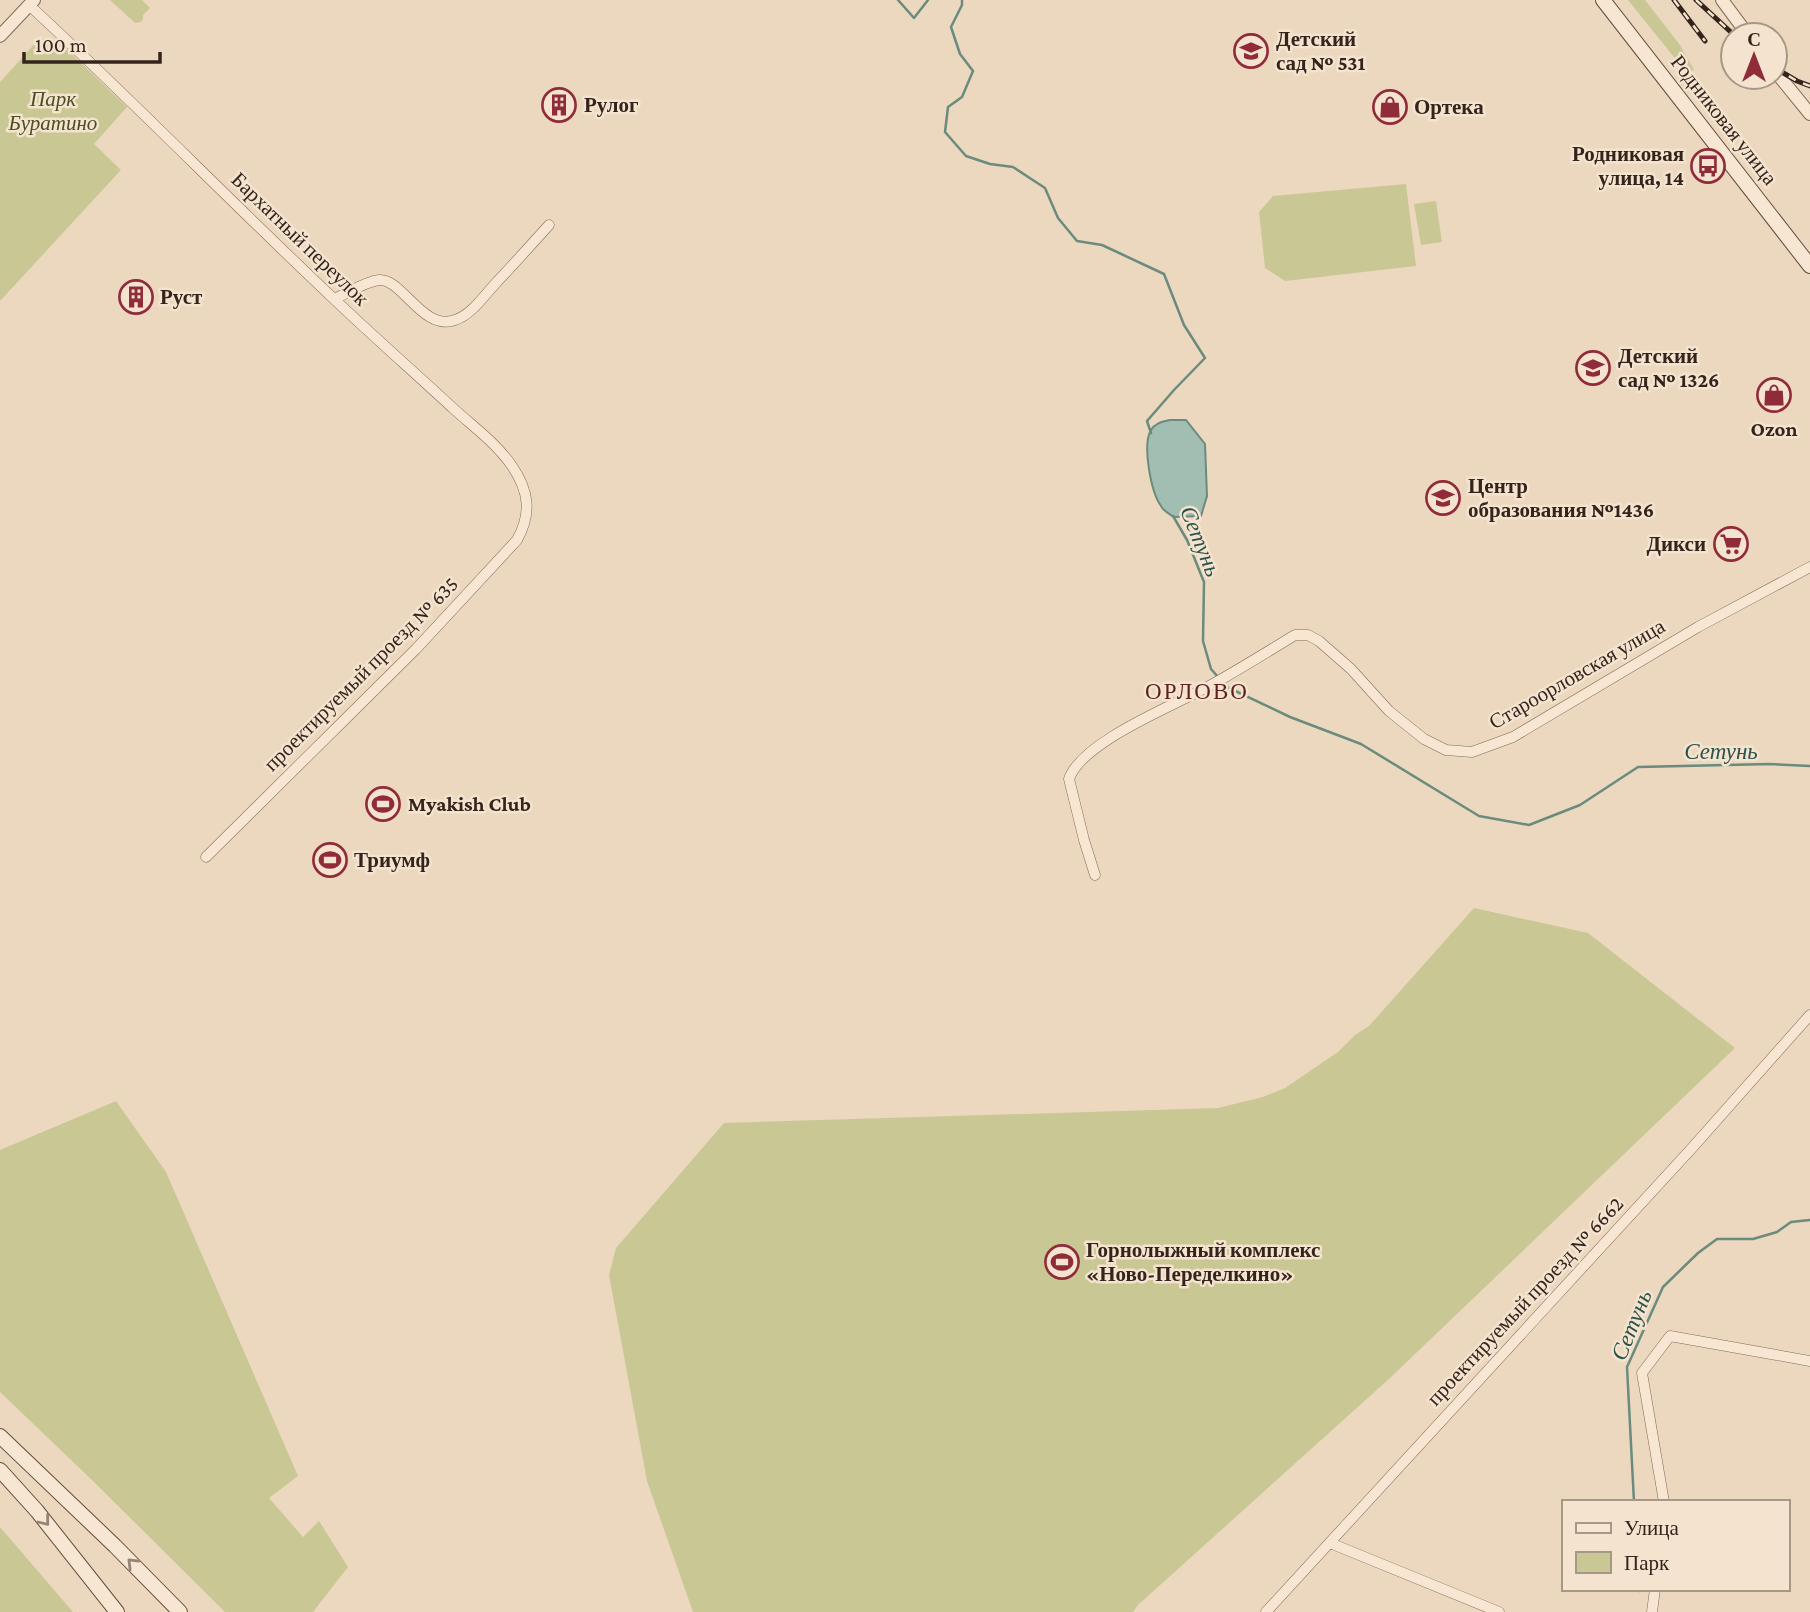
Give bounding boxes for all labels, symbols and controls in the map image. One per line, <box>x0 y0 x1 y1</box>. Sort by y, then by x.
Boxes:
scale bar <box>24 21 161 65</box>
north arrow <box>1719 21 1789 91</box>
place label: Детский сад № 531 <box>1276 27 1366 75</box>
text: С <box>1747 29 1761 50</box>
school or university icon: Детский сад № 531 <box>1232 32 1270 70</box>
text: 100 m <box>35 33 87 57</box>
street label: Родниковая улица <box>1666 50 1783 190</box>
building icon: Рулог <box>540 86 578 124</box>
park label: Парк Буратино <box>8 87 97 135</box>
shop icon: Ортека <box>1371 88 1409 126</box>
place label: Рулог <box>584 93 639 117</box>
place label: Ортека <box>1414 95 1484 119</box>
place label: Родниковая улица, 14 <box>1572 142 1684 190</box>
bus stop icon: Родниковая улица, 14 <box>1689 147 1727 185</box>
street label: Бархатный переулок <box>226 167 374 311</box>
building icon: Руст <box>117 278 155 316</box>
place label: Руст <box>160 285 203 309</box>
place label: Детский сад № 1326 <box>1618 344 1720 392</box>
school or university icon: Детский сад № 1326 <box>1574 349 1612 387</box>
shop icon: Ozon <box>1755 376 1793 414</box>
place label: Ozon <box>1750 417 1798 441</box>
place label: Центр образования №1436 <box>1468 474 1654 522</box>
school or university icon: Центр образования №1436 <box>1424 479 1462 517</box>
water label: Сетунь <box>1175 502 1227 580</box>
supermarket icon: Дикси <box>1712 525 1750 563</box>
place label: Дикси <box>1646 532 1706 556</box>
street label: проектируемый проезд № 635 <box>259 572 463 776</box>
street label: Староорловская улица <box>1485 614 1670 734</box>
district label: ОРЛОВО <box>1145 678 1249 704</box>
water label: Сетунь <box>1684 738 1758 764</box>
sports icon: Myakish Club <box>364 785 402 823</box>
place label: Myakish Club <box>408 792 531 816</box>
sports icon: Триумф <box>311 841 349 879</box>
place label: Триумф <box>354 848 430 872</box>
street label: проектируемый проезд № 6662 <box>1422 1192 1628 1410</box>
place label: Горнолыжный комплекс «Ново-Переделкино» <box>1086 1238 1320 1286</box>
sports icon: Горнолыжный комплекс «Ново-Переделкино» <box>1043 1243 1081 1281</box>
water label: Сетунь <box>1605 1286 1657 1364</box>
legend <box>1562 1500 1789 1591</box>
one-way arrow <box>36 1514 49 1526</box>
text: Улица <box>1624 1516 1679 1540</box>
text: Парк <box>1624 1551 1670 1575</box>
one-way arrow <box>127 1559 140 1572</box>

